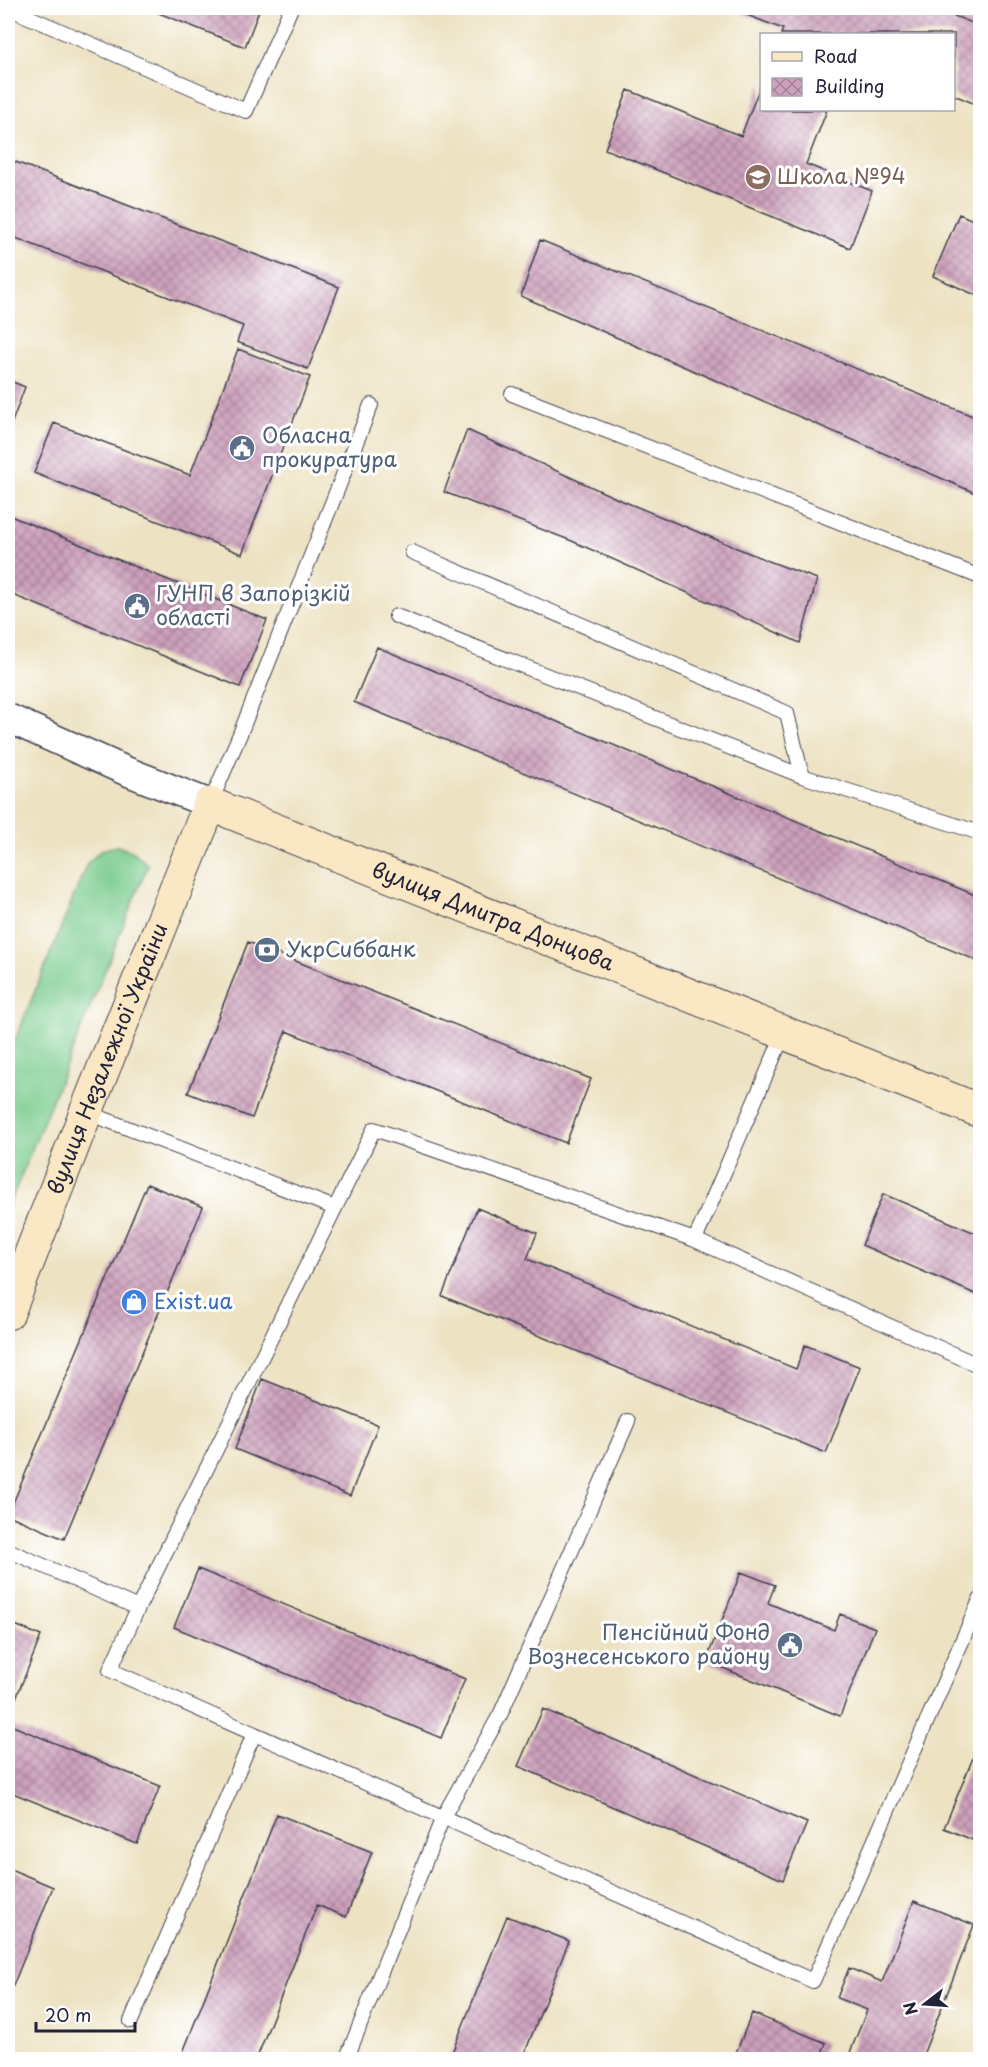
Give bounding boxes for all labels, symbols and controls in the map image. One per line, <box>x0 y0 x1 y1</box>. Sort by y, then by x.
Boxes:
legend <box>760 33 955 111</box>
text: Road <box>814 42 858 69</box>
text: Building <box>814 72 884 99</box>
place label: Школа №94 <box>777 159 906 191</box>
school or university icon: Школа №94 <box>743 162 773 192</box>
place label: Обласна прокуратура <box>262 418 397 474</box>
public building icon: Обласна прокуратура <box>227 433 257 463</box>
place label: ГУНП в Запорізкій області <box>156 576 351 632</box>
public building icon: ГУНП в Запорізкій області <box>122 591 152 621</box>
street label: вулиця Дмитра Донцова <box>368 852 619 978</box>
street label: вулиця Незалежної України <box>38 918 174 1199</box>
place label: УкрСиббанк <box>286 932 416 964</box>
bank icon: УкрСиббанк <box>252 935 282 965</box>
place label: Exist.ua <box>154 1284 232 1316</box>
shop icon: Exist.ua <box>119 1287 149 1317</box>
place label: Пенсійний Фонд Вознесенського району <box>527 1615 770 1671</box>
public building icon: Пенсійний Фонд Вознесенського району <box>775 1630 805 1660</box>
north arrow <box>895 1974 955 2034</box>
scale bar <box>36 1995 135 2033</box>
text: N <box>896 1999 923 2018</box>
text: 20 m <box>45 2001 91 2028</box>

